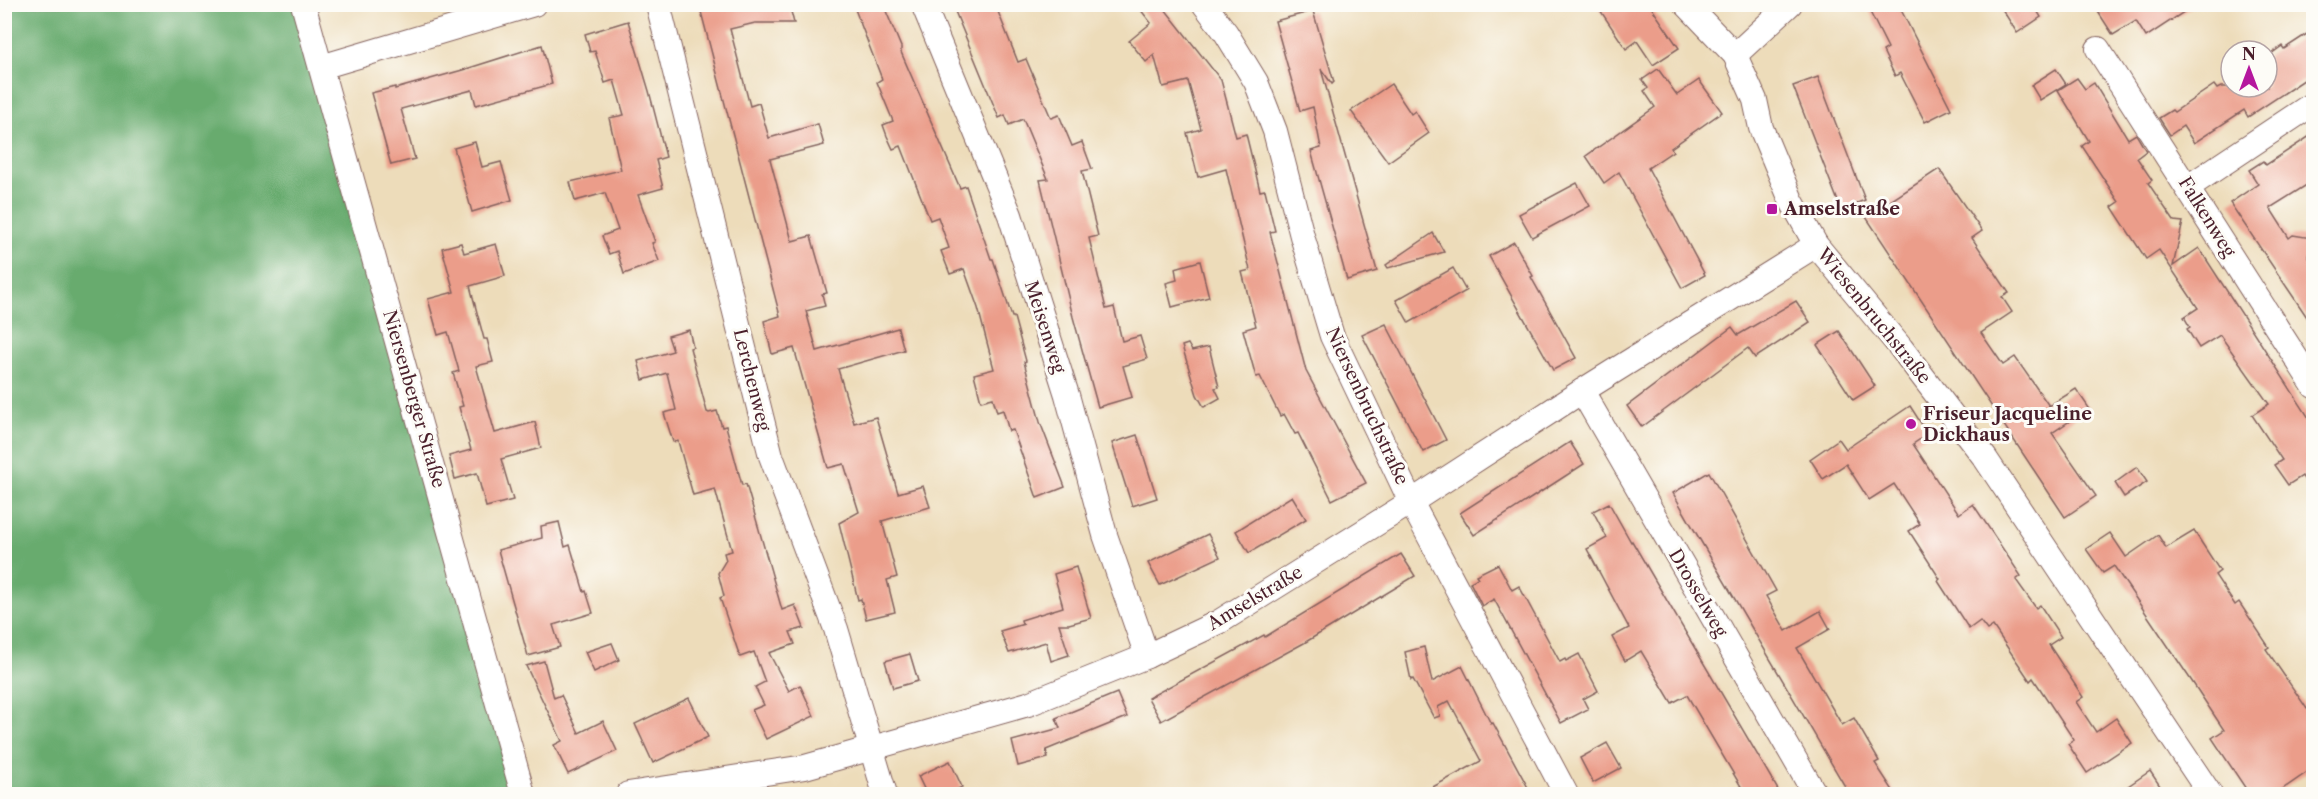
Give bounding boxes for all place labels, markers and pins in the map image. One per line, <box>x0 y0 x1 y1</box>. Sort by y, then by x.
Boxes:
place label: Amselstraße <box>1783 198 1900 220</box>
marker: Amselstraße <box>1765 202 1779 216</box>
place label: Friseur Jacqueline Dickhaus <box>1923 403 2092 446</box>
marker: Friseur Jacqueline Dickhaus <box>1904 417 1918 431</box>

